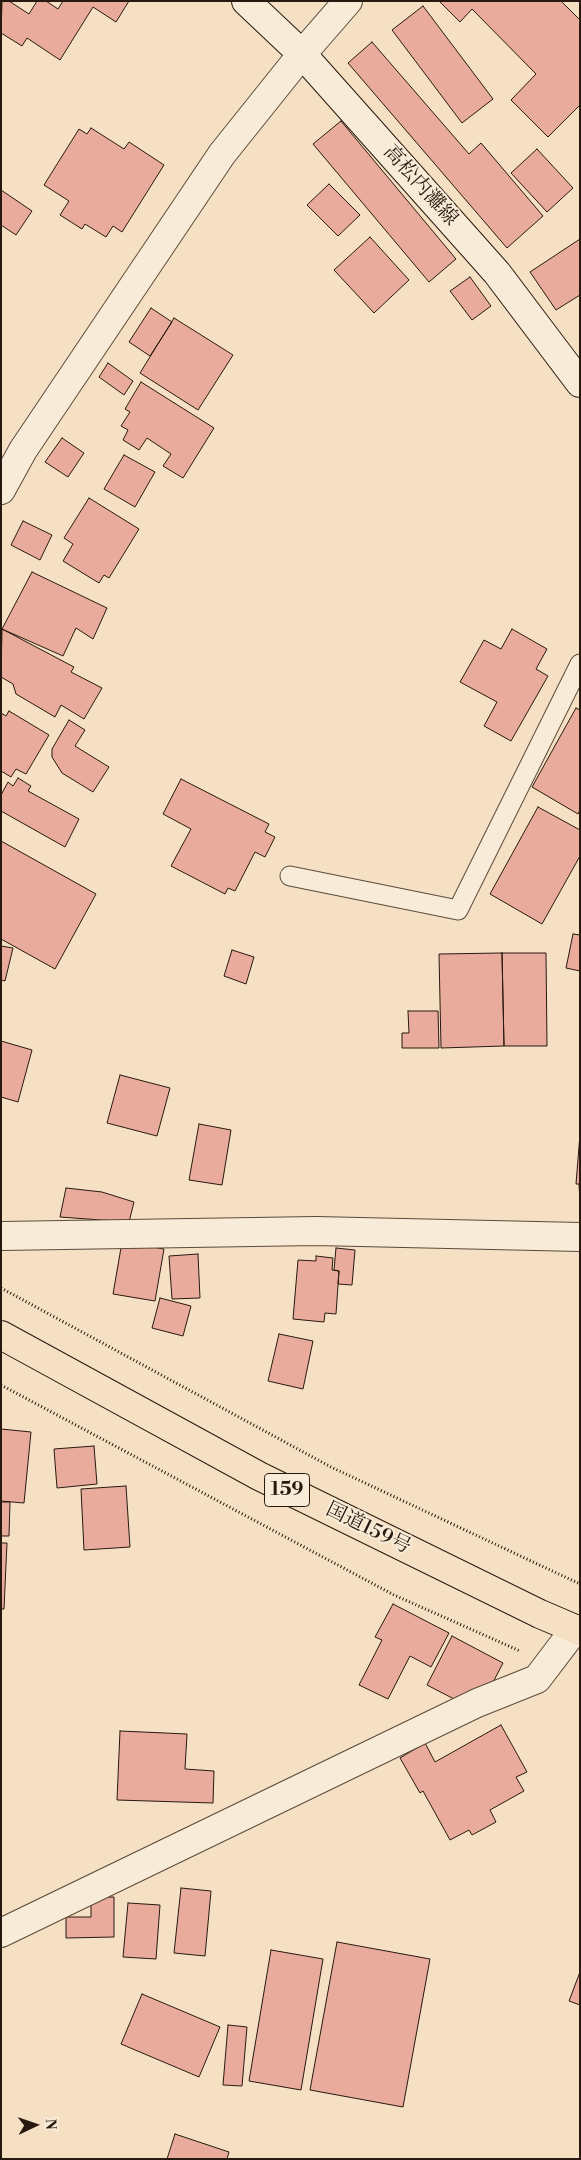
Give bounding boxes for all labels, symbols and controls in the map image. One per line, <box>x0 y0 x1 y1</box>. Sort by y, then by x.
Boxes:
street label: 高松内灘線 <box>378 141 462 231</box>
road number: 159 <box>264 1474 310 1506</box>
street label: 国道159号 <box>322 1498 414 1560</box>
north arrow <box>10 2100 60 2150</box>
text: N <box>41 2118 59 2130</box>

